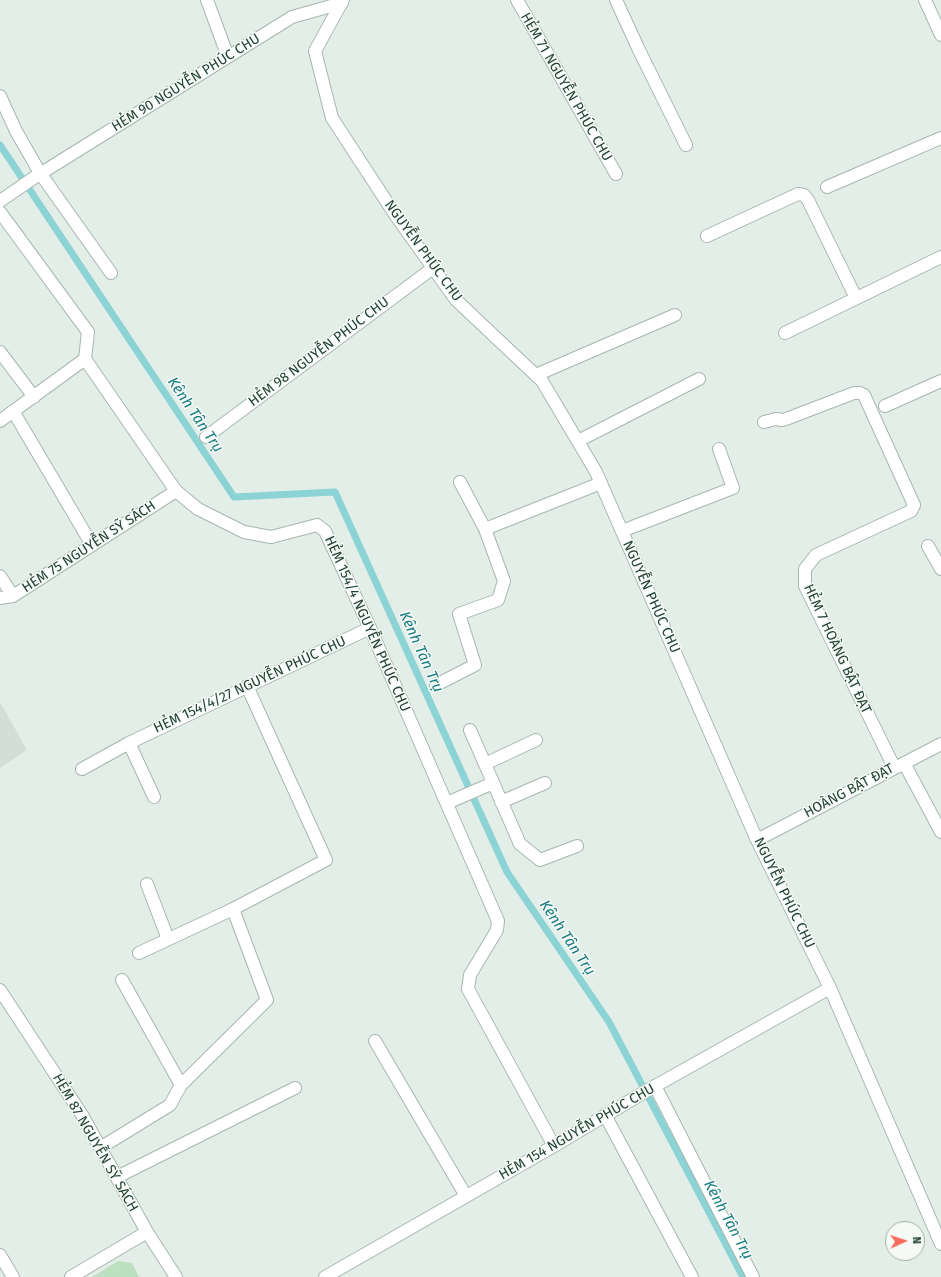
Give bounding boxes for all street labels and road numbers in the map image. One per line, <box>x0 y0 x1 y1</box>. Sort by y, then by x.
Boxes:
street label: HẺM 71 NGUYỄN PHÚC CHU <box>517 10 615 164</box>
street label: HẺM 90 NGUYỄN PHÚC CHU <box>109 30 263 136</box>
street label: NGUYỄN PHÚC CHU <box>381 197 465 305</box>
street label: HẺM 98 NGUYỄN PHÚC CHU <box>245 294 393 410</box>
street label: HẺM 75 NGUYỄN SỸ SÁCH <box>19 497 159 597</box>
street label: HẺM 154/4 NGUYỄN PHÚC CHU <box>321 533 413 715</box>
street label: NGUYỄN PHÚC CHU <box>619 538 683 656</box>
street label: HẺM 7 HOÀNG BẬT ĐẠT <box>800 582 874 716</box>
street label: HẺM 154/4/27 NGUYỄN PHÚC CHU <box>151 633 349 737</box>
street label: HOÀNG BẬT ĐẠT <box>801 760 897 822</box>
street label: NGUYỄN PHÚC CHU <box>750 835 818 951</box>
street label: HẺM 87 NGUYỄN SỸ SÁCH <box>49 1071 141 1215</box>
street label: HẺM 154 NGUYỄN PHÚC CHU <box>496 1080 658 1184</box>

